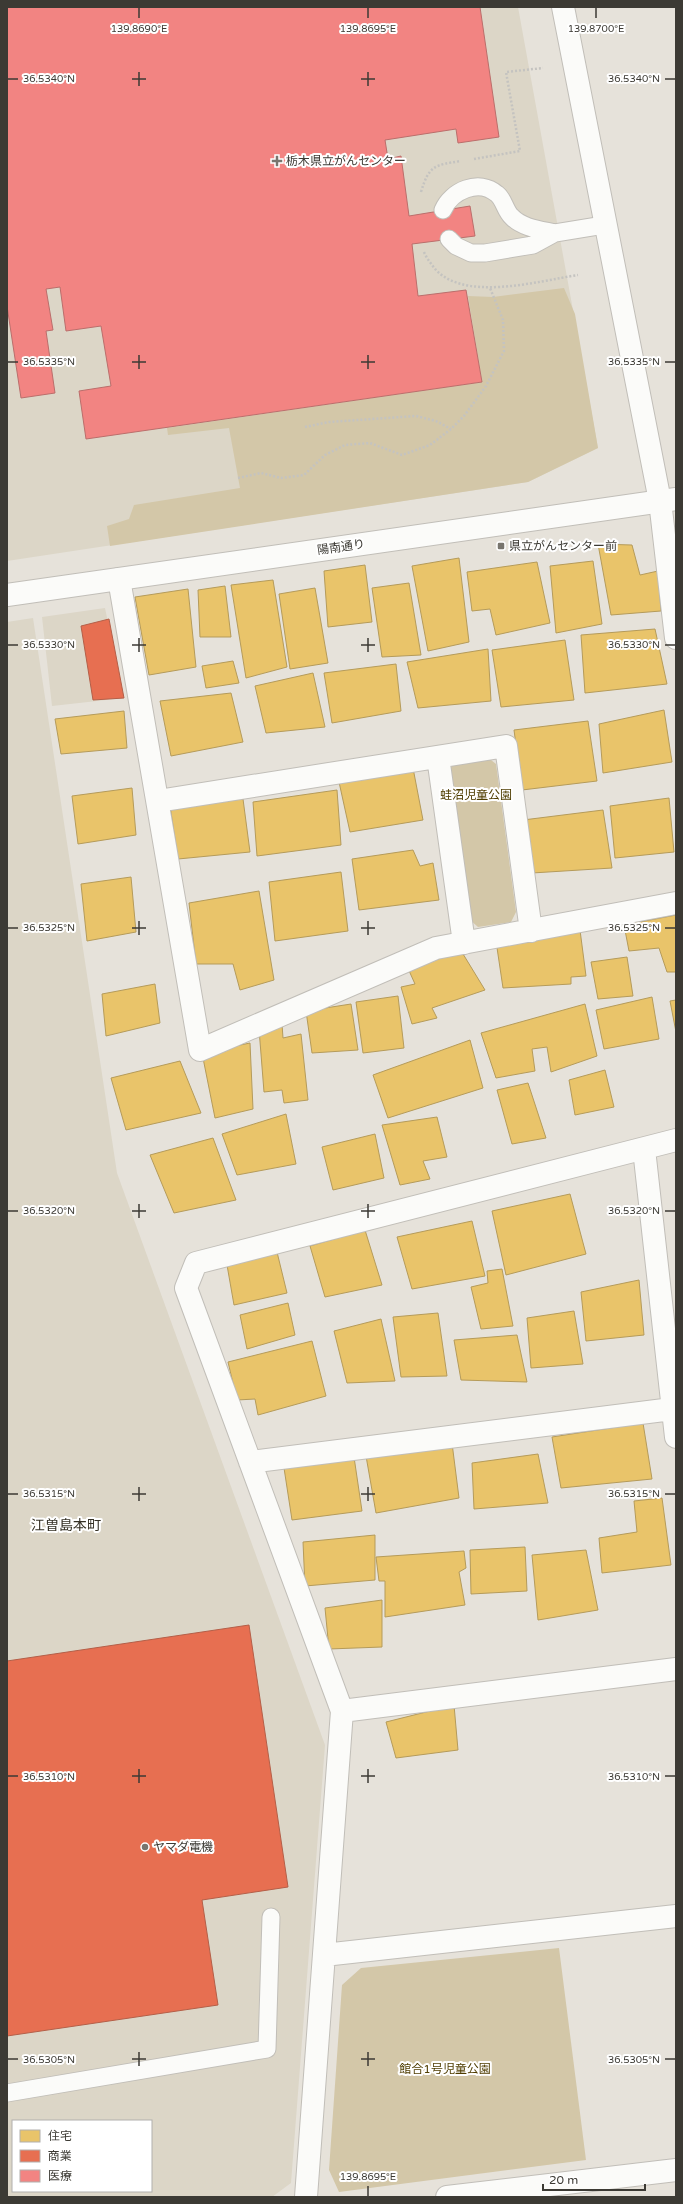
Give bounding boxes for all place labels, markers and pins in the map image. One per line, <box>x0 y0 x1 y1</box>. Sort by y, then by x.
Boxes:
place label: 栃木県立がんセンター <box>286 154 406 168</box>
marker: 栃木県立がんセンター <box>271 155 283 167</box>
place label: 県立がんセンター前 <box>509 539 617 553</box>
marker: 県立がんセンター前 <box>496 541 506 551</box>
place label: ヤマダ電機 <box>153 1840 213 1854</box>
marker: ヤマダ電機 <box>140 1842 150 1852</box>

